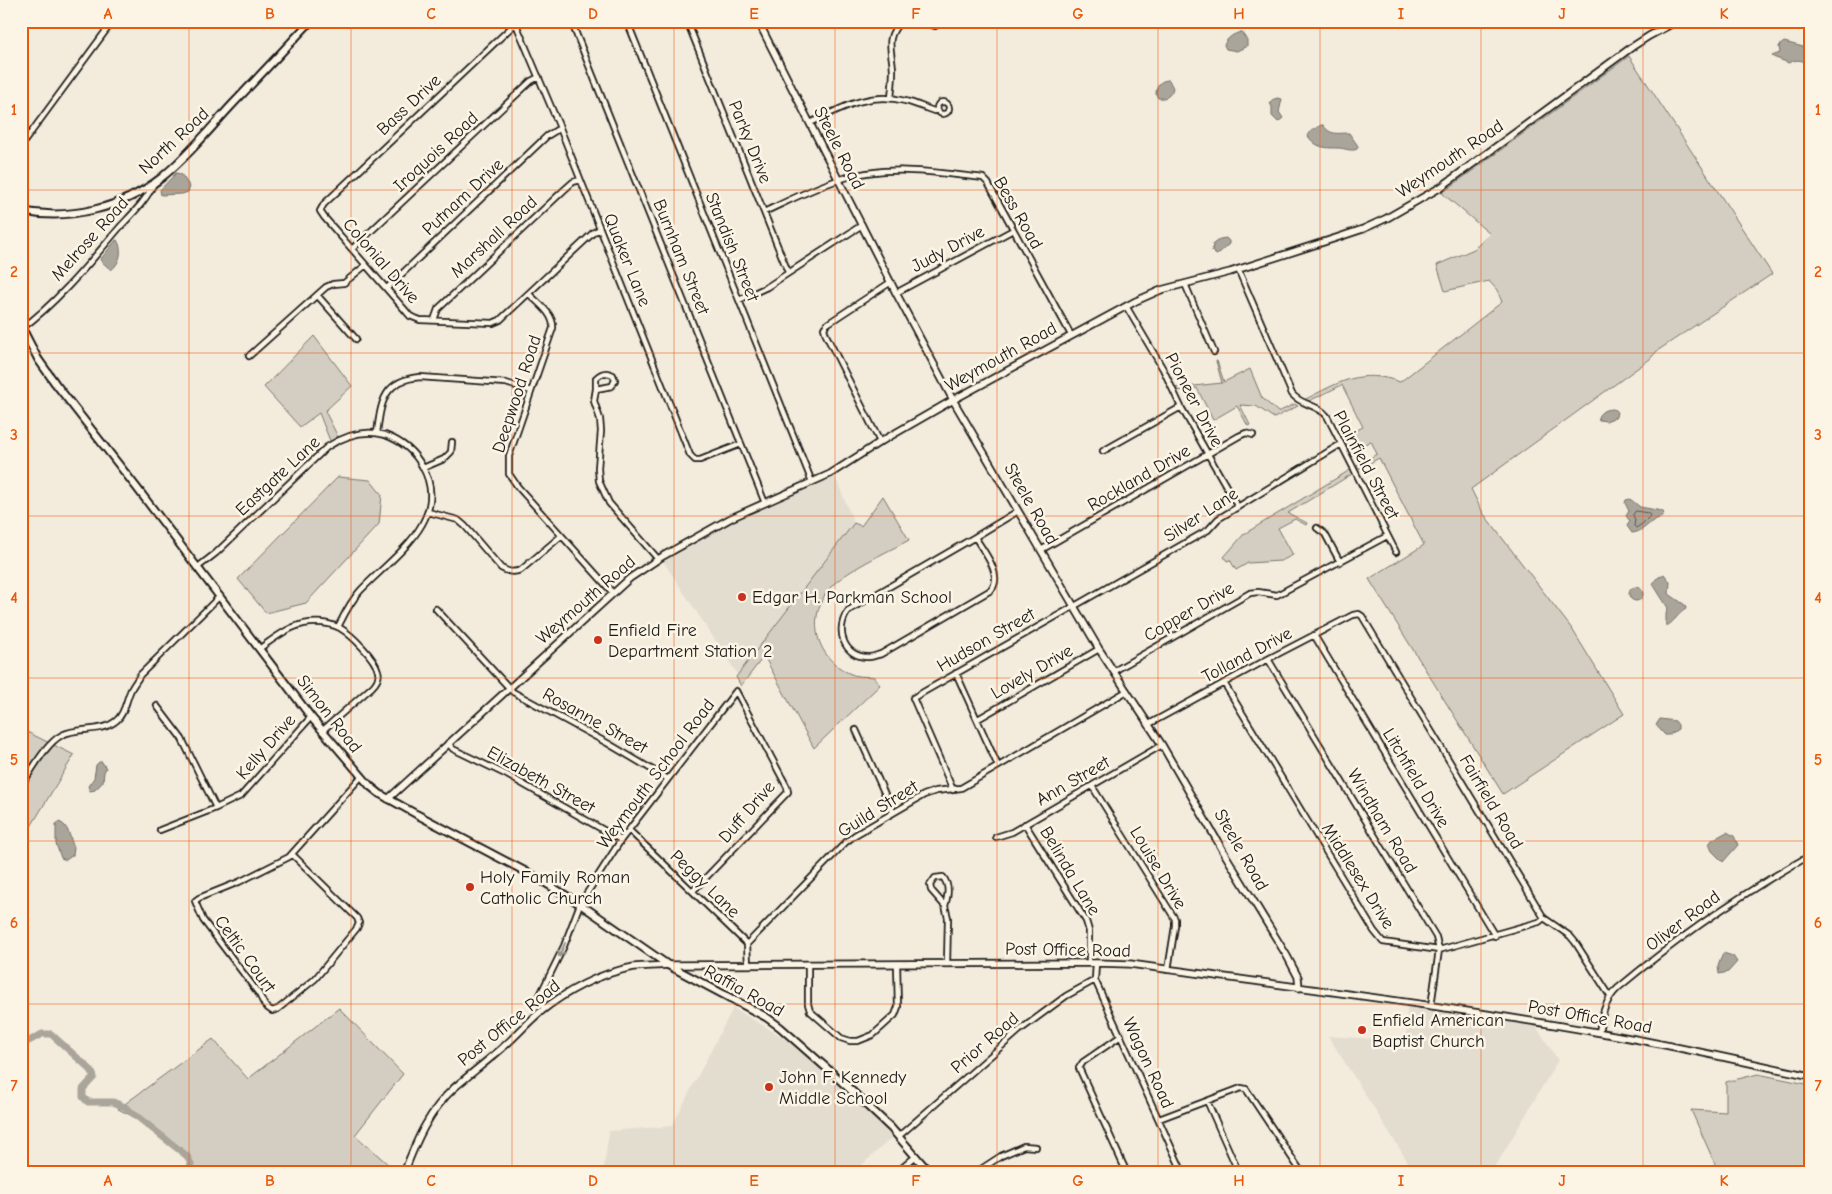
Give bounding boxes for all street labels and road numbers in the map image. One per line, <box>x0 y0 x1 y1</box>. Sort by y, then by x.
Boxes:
street label: Bass Drive <box>373 70 445 140</box>
street label: Parky Drive <box>724 98 776 186</box>
street label: North Road <box>135 103 213 179</box>
street label: Steele Road <box>809 103 869 193</box>
street label: Iroquois Road <box>389 108 483 196</box>
street label: Weymouth Road <box>1392 115 1508 203</box>
street label: Putnam Drive <box>418 154 508 240</box>
street label: Bess Road <box>989 173 1047 253</box>
street label: Standish Street <box>701 189 764 305</box>
street label: Marshall Road <box>446 192 542 282</box>
street label: Melrose Road <box>47 193 133 285</box>
street label: Burnham Street <box>648 196 714 318</box>
street label: Quaker Lane <box>599 210 655 310</box>
street label: Colonial Drive <box>338 214 424 308</box>
street label: Judy Drive <box>908 221 988 277</box>
street label: Weymouth Road <box>941 318 1061 396</box>
street label: Deepwood Road <box>488 332 546 456</box>
street label: Pioneer Drive <box>1160 349 1228 451</box>
street label: Plainfield Street <box>1329 407 1404 524</box>
street label: Eastgate Lane <box>231 432 325 520</box>
street label: Rockland Drive <box>1084 440 1194 516</box>
street label: Steele Road <box>999 460 1063 548</box>
street label: Silver Lane <box>1160 483 1242 547</box>
street label: Weymouth Road <box>532 551 640 649</box>
street label: Copper Drive <box>1140 578 1238 646</box>
street label: Hudson Street <box>933 603 1040 677</box>
street label: Tolland Drive <box>1199 623 1295 687</box>
street label: Lovely Drive <box>987 640 1077 704</box>
street label: Simon Road <box>292 671 366 757</box>
street label: Rosanne Street <box>539 684 652 759</box>
street label: Weymouth School Road <box>593 695 719 853</box>
street label: Kelly Drive <box>232 710 300 784</box>
street label: Litchfield Drive <box>1378 724 1454 832</box>
street label: Elizabeth Street <box>483 742 599 819</box>
street label: Ann Street <box>1032 751 1114 810</box>
street label: Fairfield Road <box>1455 751 1527 853</box>
street label: Windham Road <box>1343 765 1421 877</box>
street label: Guild Street <box>834 776 923 842</box>
street label: Duff Drive <box>714 777 780 847</box>
street label: Steele Road <box>1209 806 1273 894</box>
street label: Middlesex Drive <box>1317 819 1399 933</box>
street label: Belinda Lane <box>1035 823 1105 919</box>
street label: Louise Drive <box>1125 823 1191 913</box>
street label: Peggy Lane <box>666 846 744 922</box>
street label: Oliver Road <box>1642 886 1724 956</box>
street label: Celtic Court <box>210 911 280 997</box>
street label: Post Office Road <box>1005 938 1131 962</box>
street label: Raffia Road <box>700 960 788 1022</box>
street label: Post Office Road <box>454 975 564 1071</box>
street label: Post Office Road <box>1526 996 1654 1038</box>
street label: Prior Road <box>947 1008 1023 1078</box>
street label: Wagon Road <box>1118 1014 1178 1112</box>

